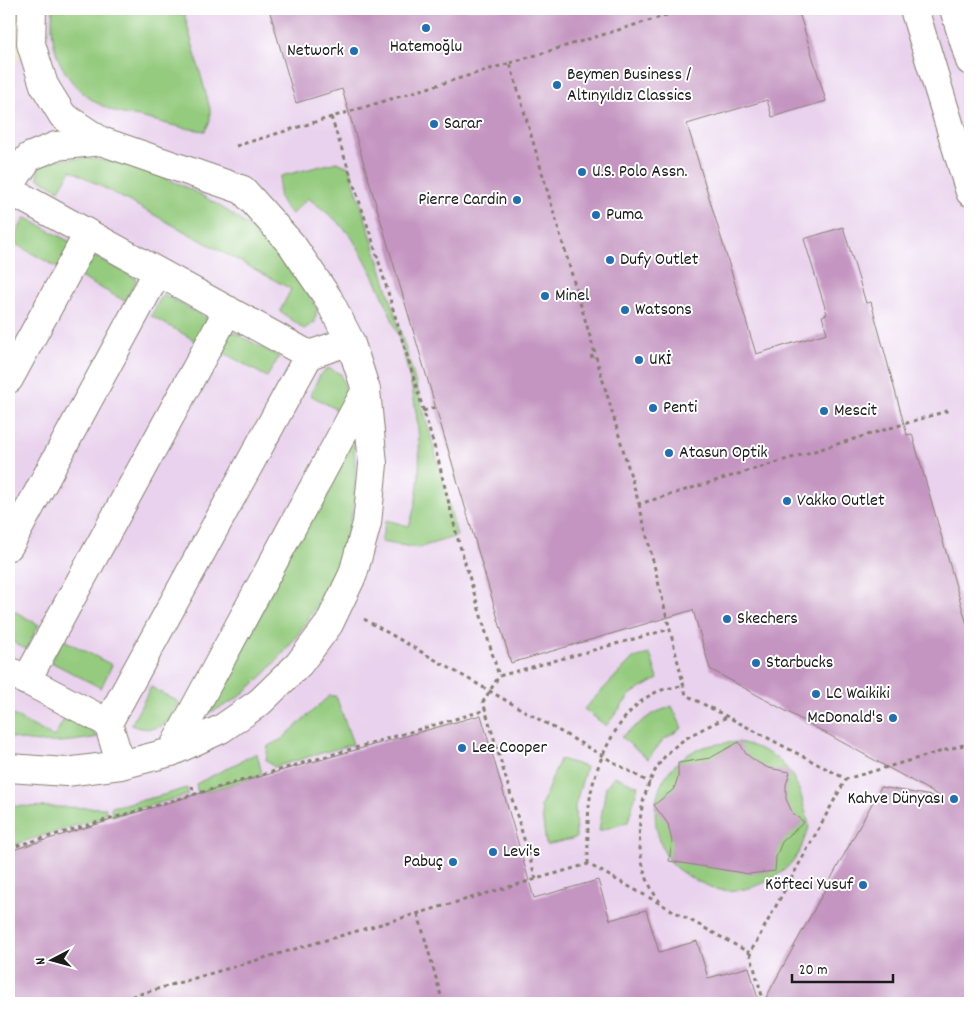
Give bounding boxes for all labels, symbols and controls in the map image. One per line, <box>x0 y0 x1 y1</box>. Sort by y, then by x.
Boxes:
marker: Hatemoğlu <box>420 22 432 34</box>
place label: Hatemoğlu <box>390 35 462 60</box>
place label: Network <box>287 39 344 64</box>
marker: Network <box>348 45 360 57</box>
place label: Beymen Business / Altınyıldız Classics <box>567 63 692 109</box>
marker: Beymen Business / Altınyıldız Classics <box>551 79 563 91</box>
place label: Sarar <box>444 112 482 137</box>
marker: Sarar <box>428 118 440 130</box>
place label: U.S. Polo Assn. <box>592 160 688 185</box>
marker: U.S. Polo Assn. <box>576 166 588 178</box>
place label: Pierre Cardin <box>418 188 507 213</box>
marker: Pierre Cardin <box>511 194 523 206</box>
place label: Puma <box>606 203 643 228</box>
marker: Puma <box>590 209 602 221</box>
place label: Dufy Outlet <box>620 248 699 273</box>
marker: Dufy Outlet <box>604 254 616 266</box>
place label: Minel <box>555 284 590 309</box>
marker: Minel <box>539 290 551 302</box>
place label: Watsons <box>635 298 692 323</box>
marker: Watsons <box>619 304 631 316</box>
place label: UKİ <box>649 348 672 373</box>
marker: UKİ <box>633 354 645 366</box>
place label: Penti <box>663 396 697 421</box>
place label: Mescit <box>834 399 878 424</box>
marker: Penti <box>647 402 659 414</box>
marker: Mescit <box>818 405 830 417</box>
place label: Atasun Optik <box>679 441 768 466</box>
marker: Atasun Optik <box>663 447 675 459</box>
place label: Vakko Outlet <box>797 489 885 514</box>
marker: Vakko Outlet <box>781 495 793 507</box>
place label: Skechers <box>737 607 798 632</box>
marker: Skechers <box>721 613 733 625</box>
place label: Starbucks <box>766 651 833 676</box>
marker: Starbucks <box>750 657 762 669</box>
place label: LC Waikiki <box>826 682 890 707</box>
marker: LC Waikiki <box>810 688 822 700</box>
place label: McDonald's <box>807 706 883 731</box>
marker: McDonald's <box>887 712 899 724</box>
place label: Lee Cooper <box>472 736 547 761</box>
marker: Lee Cooper <box>456 742 468 754</box>
place label: Kahve Dünyası <box>847 787 944 812</box>
marker: Kahve Dünyası <box>948 793 960 805</box>
place label: Levi's <box>503 840 540 865</box>
marker: Levi's <box>487 846 499 858</box>
place label: Pabuç <box>404 850 443 875</box>
marker: Pabuç <box>447 856 459 868</box>
place label: Köfteci Yusuf <box>765 873 854 898</box>
marker: Köfteci Yusuf <box>857 879 869 891</box>
north arrow <box>28 934 78 984</box>
scale bar <box>792 952 893 984</box>
text: N <box>31 957 51 966</box>
text: 20 m <box>799 960 827 982</box>

